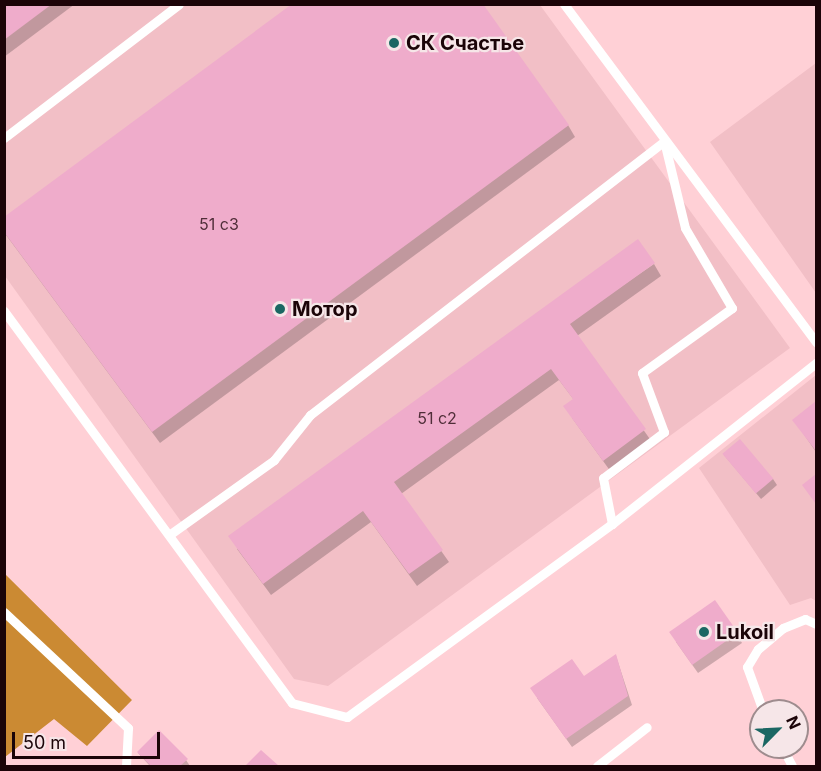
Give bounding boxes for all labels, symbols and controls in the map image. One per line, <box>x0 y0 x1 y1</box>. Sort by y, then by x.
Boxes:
place label: СК Счастье <box>406 31 524 55</box>
marker: СК Счастье <box>387 36 401 50</box>
house number: 51 с3 <box>199 214 239 234</box>
place label: Мотор <box>292 297 357 321</box>
marker: Мотор <box>273 302 287 316</box>
house number: 51 с2 <box>417 408 457 428</box>
place label: Lukoil <box>716 620 774 644</box>
marker: Lukoil <box>697 625 711 639</box>
north arrow <box>749 699 809 759</box>
text: N <box>782 713 805 732</box>
scale bar <box>15 720 164 758</box>
text: 50 m <box>23 732 66 753</box>

